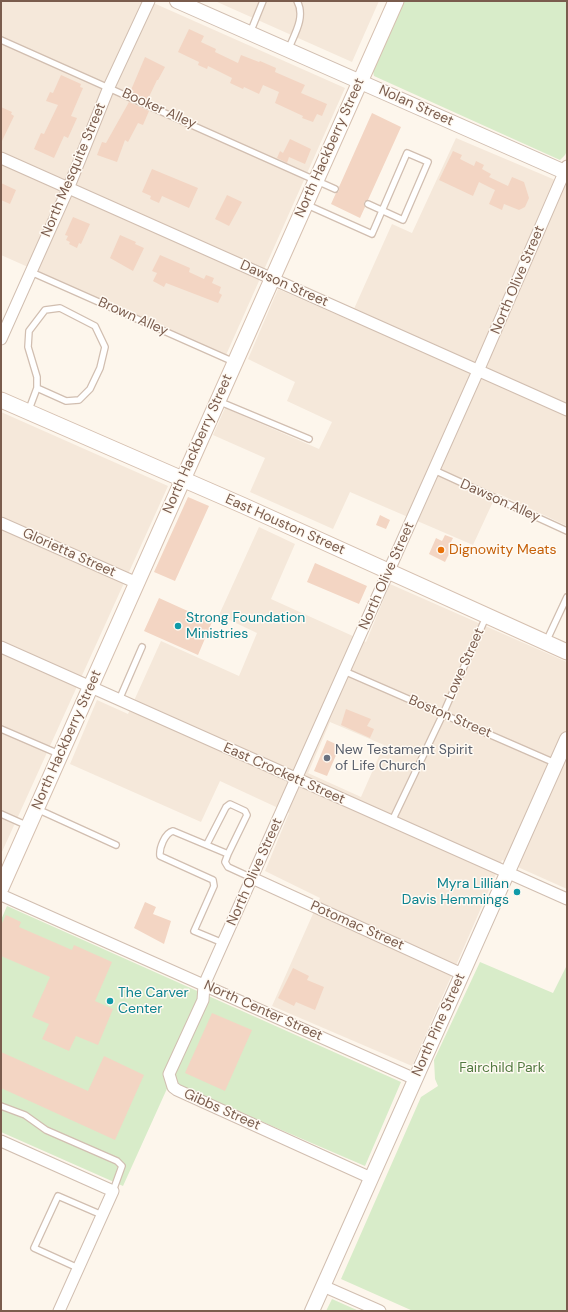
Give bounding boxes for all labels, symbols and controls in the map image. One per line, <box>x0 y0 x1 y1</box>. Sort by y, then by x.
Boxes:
street label: North Hackberry Street <box>292 76 368 220</box>
street label: Nolan Street <box>376 82 456 130</box>
street label: Booker Alley <box>119 85 199 133</box>
street label: North Mesquite Street <box>38 100 110 240</box>
street label: North Olive Street <box>488 223 548 337</box>
street label: Dawson Street <box>237 257 331 311</box>
street label: Brown Alley <box>95 294 171 340</box>
street label: North Hackberry Street <box>160 372 236 516</box>
street label: Dawson Alley <box>457 476 543 526</box>
street label: East Houston Street <box>223 491 347 559</box>
street label: North Olive Street <box>356 520 418 632</box>
street label: Glorietta Street <box>20 525 118 581</box>
place label: Dignowity Meats <box>449 542 557 558</box>
marker: Dignowity Meats <box>436 545 446 555</box>
place label: Strong Foundation Ministries <box>186 610 305 642</box>
marker: Strong Foundation Ministries <box>173 621 183 631</box>
street label: Lowe Street <box>442 625 488 703</box>
street label: North Hackberry Street <box>29 668 105 812</box>
street label: Boston Street <box>406 692 494 742</box>
street label: East Crockett Street <box>221 740 347 808</box>
place label: New Testament Spirit of Life Church <box>335 742 473 774</box>
marker: New Testament Spirit of Life Church <box>322 753 332 763</box>
street label: North Olive Street <box>224 816 286 928</box>
place label: Myra Lillian Davis Hemmings <box>402 876 509 908</box>
marker: Myra Lillian Davis Hemmings <box>512 887 522 897</box>
street label: Potomac Street <box>308 898 406 954</box>
street label: North Pine Street <box>409 971 469 1079</box>
street label: North Center Street <box>201 977 325 1045</box>
place label: The Carver Center <box>118 985 189 1018</box>
marker: The Carver Center <box>105 996 115 1006</box>
park label: Fairchild Park <box>459 1060 545 1076</box>
street label: Gibbs Street <box>181 1086 263 1134</box>

